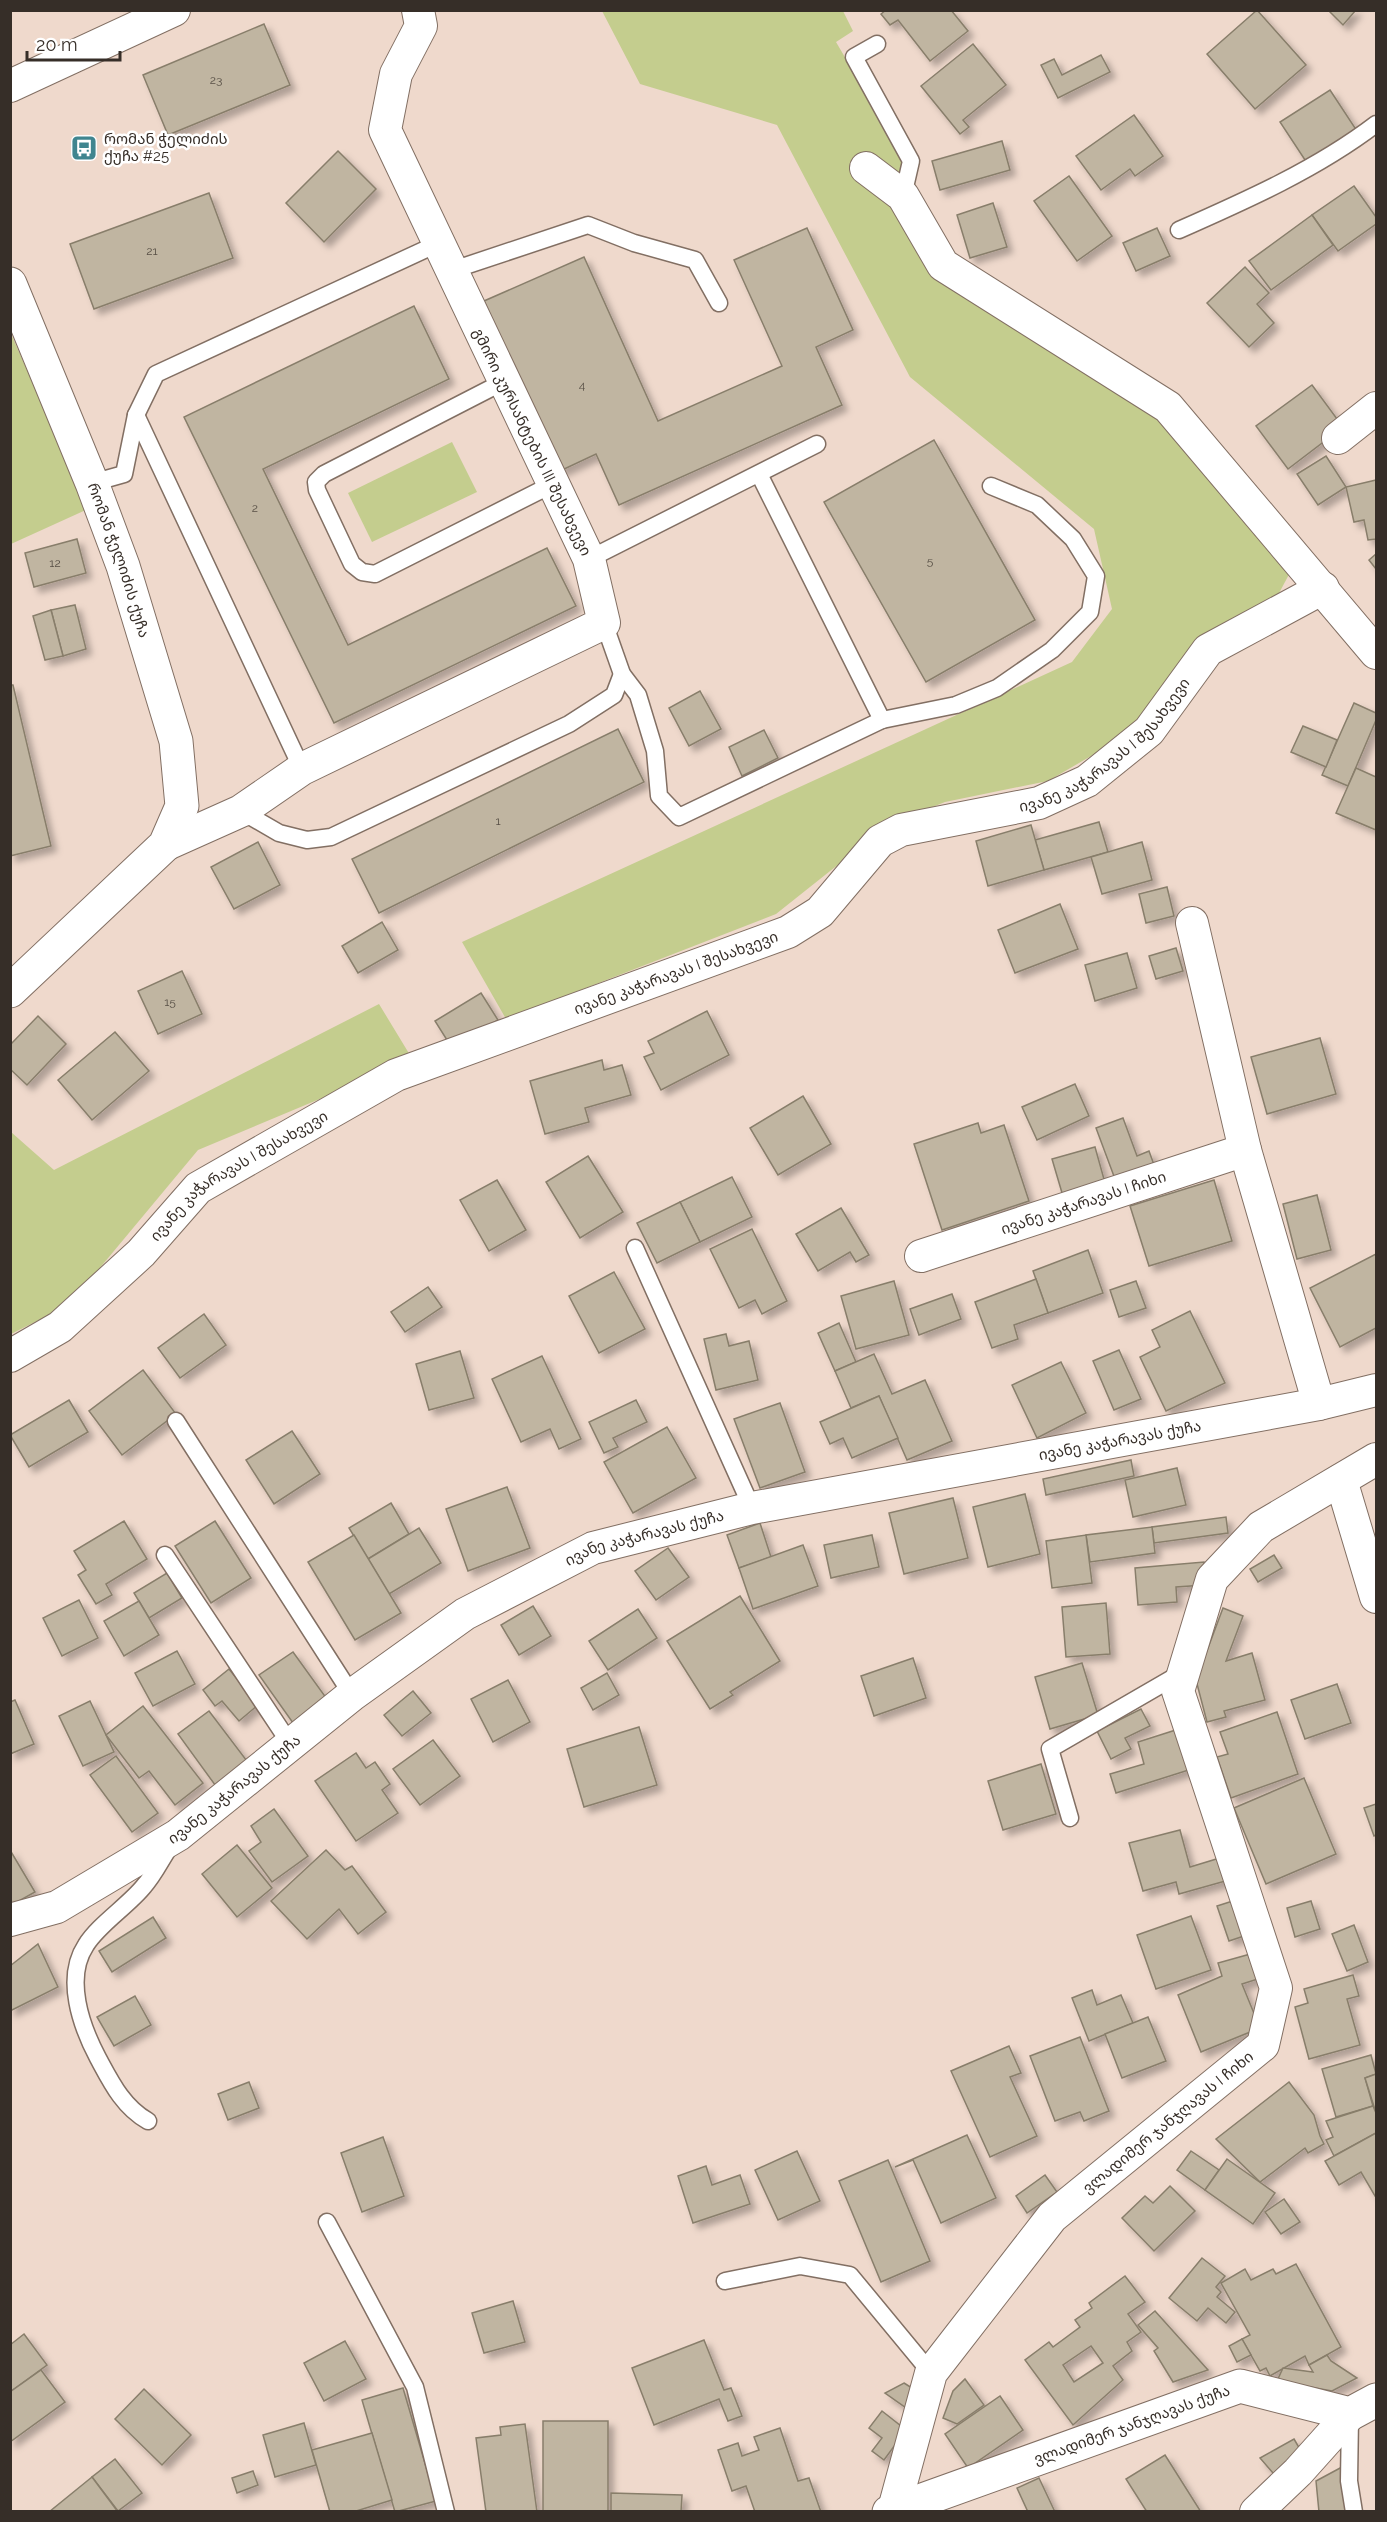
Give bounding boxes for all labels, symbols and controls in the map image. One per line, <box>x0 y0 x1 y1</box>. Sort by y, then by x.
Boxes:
scale bar <box>27 24 120 62</box>
text: 20 m <box>36 34 78 55</box>
house number: 23 <box>210 73 222 87</box>
place label: რომან ჭელიძის ქუჩა #25 <box>104 130 228 165</box>
bus stop icon: რომან ჭელიძის ქუჩა #25 <box>69 133 99 163</box>
house number: 21 <box>146 244 158 258</box>
street label: გმირი კურსანტების III შესახვევი <box>469 325 595 559</box>
house number: 4 <box>579 378 586 392</box>
street label: რომან ჭელიძის ქუჩა <box>84 480 153 640</box>
house number: 2 <box>252 501 258 515</box>
house number: 5 <box>927 554 934 568</box>
house number: 12 <box>49 556 61 570</box>
street label: ივანე კაჭარავას I შესახვევი <box>1018 675 1194 816</box>
house number: 1 <box>495 814 501 828</box>
street label: ივანე კაჭარავას I შესახვევი <box>572 927 780 1018</box>
house number: 15 <box>164 995 176 1009</box>
street label: ივანე კაჭარავას I შესახვევი <box>146 1107 331 1245</box>
street label: ივანე კაჭარავას I ჩიხი <box>999 1167 1168 1238</box>
street label: ივანე კაჭარავას ქუჩა <box>1037 1417 1203 1464</box>
street label: ივანე კაჭარავას ქუჩა <box>562 1506 726 1570</box>
street label: ივანე კაჭარავას ქუჩა <box>165 1731 304 1848</box>
street label: ვლადიმერ ჯანჯღავას I ჩიხი <box>1079 2048 1257 2197</box>
street label: ვლადიმერ ჯანჯღავას ქუჩა <box>1031 2381 1232 2468</box>

